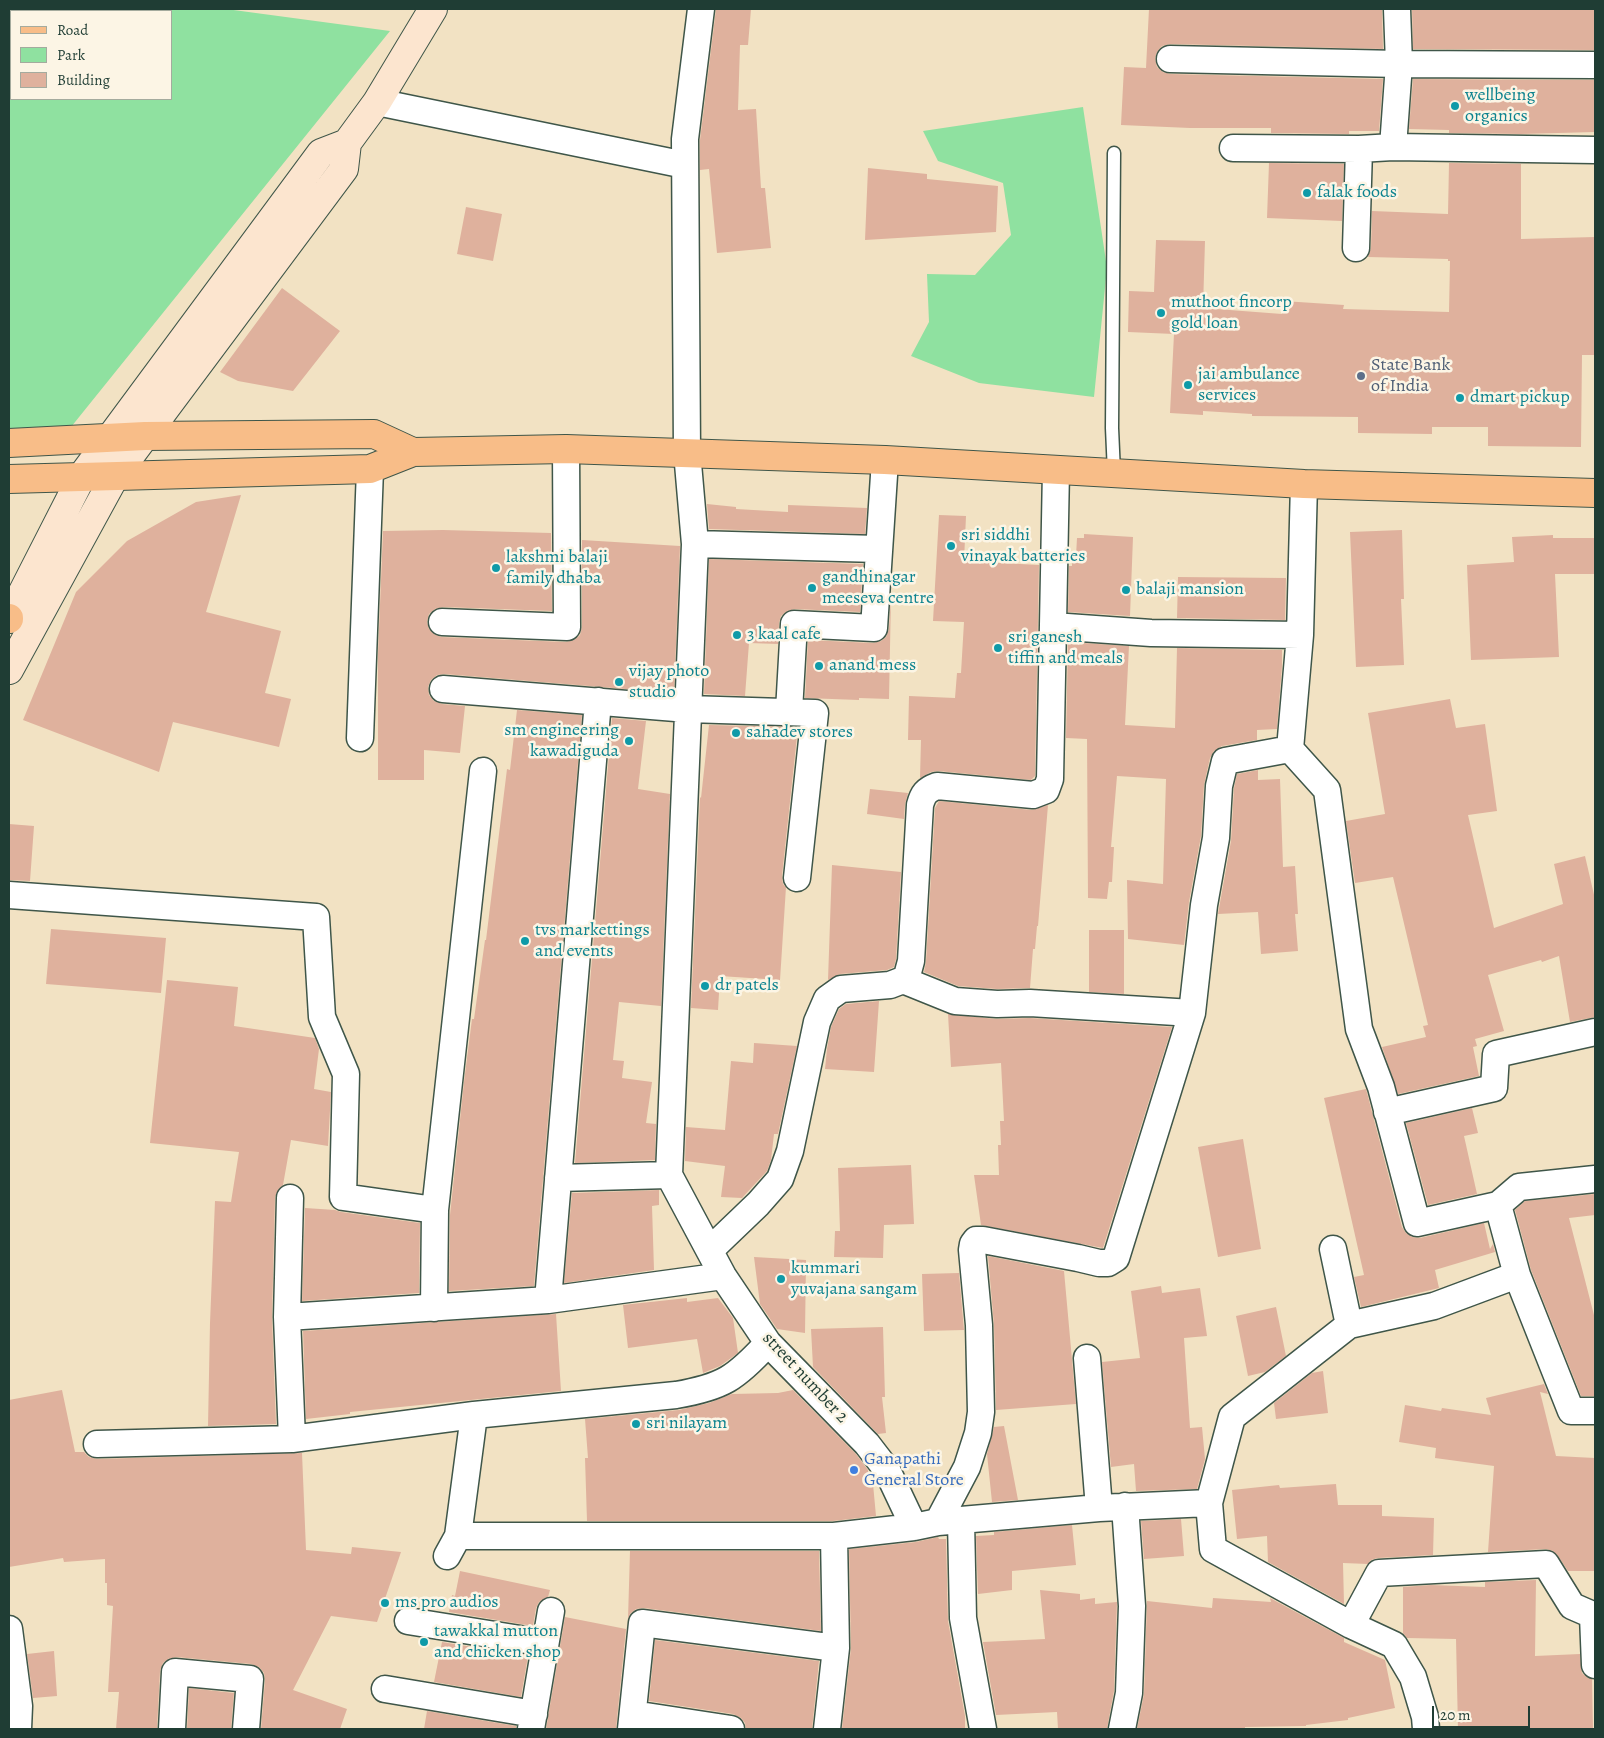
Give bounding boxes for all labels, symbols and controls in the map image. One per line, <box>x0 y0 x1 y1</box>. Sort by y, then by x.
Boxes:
legend <box>10 10 172 100</box>
text: Road <box>57 20 88 40</box>
text: Park <box>57 45 85 65</box>
text: Building <box>57 70 110 90</box>
place label: wellbeing organics <box>1465 85 1535 128</box>
marker: wellbeing organics <box>1449 100 1461 112</box>
place label: falak foods <box>1317 182 1397 204</box>
marker: falak foods <box>1301 187 1313 199</box>
place label: muthoot fincorp gold loan <box>1171 292 1292 334</box>
marker: muthoot fincorp gold loan <box>1155 307 1167 319</box>
place label: State Bank of India <box>1371 355 1450 398</box>
place label: jai ambulance services <box>1198 364 1300 406</box>
marker: State Bank of India <box>1355 370 1367 382</box>
marker: jai ambulance services <box>1182 379 1194 391</box>
place label: dmart pickup <box>1470 387 1570 409</box>
marker: dmart pickup <box>1454 392 1466 404</box>
place label: sri siddhi vinayak batteries <box>961 525 1085 568</box>
marker: sri siddhi vinayak batteries <box>945 540 957 552</box>
place label: lakshmi balaji family dhaba <box>506 547 608 590</box>
marker: lakshmi balaji family dhaba <box>490 562 502 574</box>
place label: gandhinagar meeseva centre <box>822 567 934 610</box>
place label: balaji mansion <box>1136 579 1244 601</box>
marker: gandhinagar meeseva centre <box>806 582 818 594</box>
marker: balaji mansion <box>1120 584 1132 596</box>
place label: 3 kaal cafe <box>747 624 821 646</box>
place label: sri ganesh tiffin and meals <box>1008 627 1123 670</box>
marker: 3 kaal cafe <box>731 629 743 641</box>
marker: sri ganesh tiffin and meals <box>992 642 1004 654</box>
place label: anand mess <box>829 655 916 677</box>
marker: anand mess <box>813 660 825 672</box>
place label: vijay photo studio <box>629 661 709 704</box>
marker: vijay photo studio <box>613 676 625 688</box>
place label: sm engineering kawadiguda <box>504 720 619 762</box>
place label: sahadev stores <box>746 722 853 744</box>
marker: sahadev stores <box>730 727 742 739</box>
marker: sm engineering kawadiguda <box>623 735 635 747</box>
place label: tvs markettings and events <box>535 920 650 962</box>
marker: tvs markettings and events <box>519 935 531 947</box>
place label: dr patels <box>715 975 779 997</box>
marker: dr patels <box>699 980 711 992</box>
place label: kummari yuvajana sangam <box>791 1258 917 1300</box>
marker: kummari yuvajana sangam <box>775 1273 787 1285</box>
street label: street number 2 <box>757 1328 853 1428</box>
place label: sri nilayam <box>646 1413 727 1435</box>
marker: sri nilayam <box>630 1418 642 1430</box>
place label: Ganapathi General Store <box>864 1449 964 1492</box>
marker: Ganapathi General Store <box>848 1464 860 1476</box>
place label: ms pro audios <box>395 1592 499 1614</box>
marker: ms pro audios <box>379 1597 391 1609</box>
place label: tawakkal mutton and chicken shop <box>434 1621 561 1664</box>
marker: tawakkal mutton and chicken shop <box>418 1636 430 1648</box>
scale bar <box>1434 1696 1532 1728</box>
text: 20 m <box>1440 1705 1471 1725</box>

